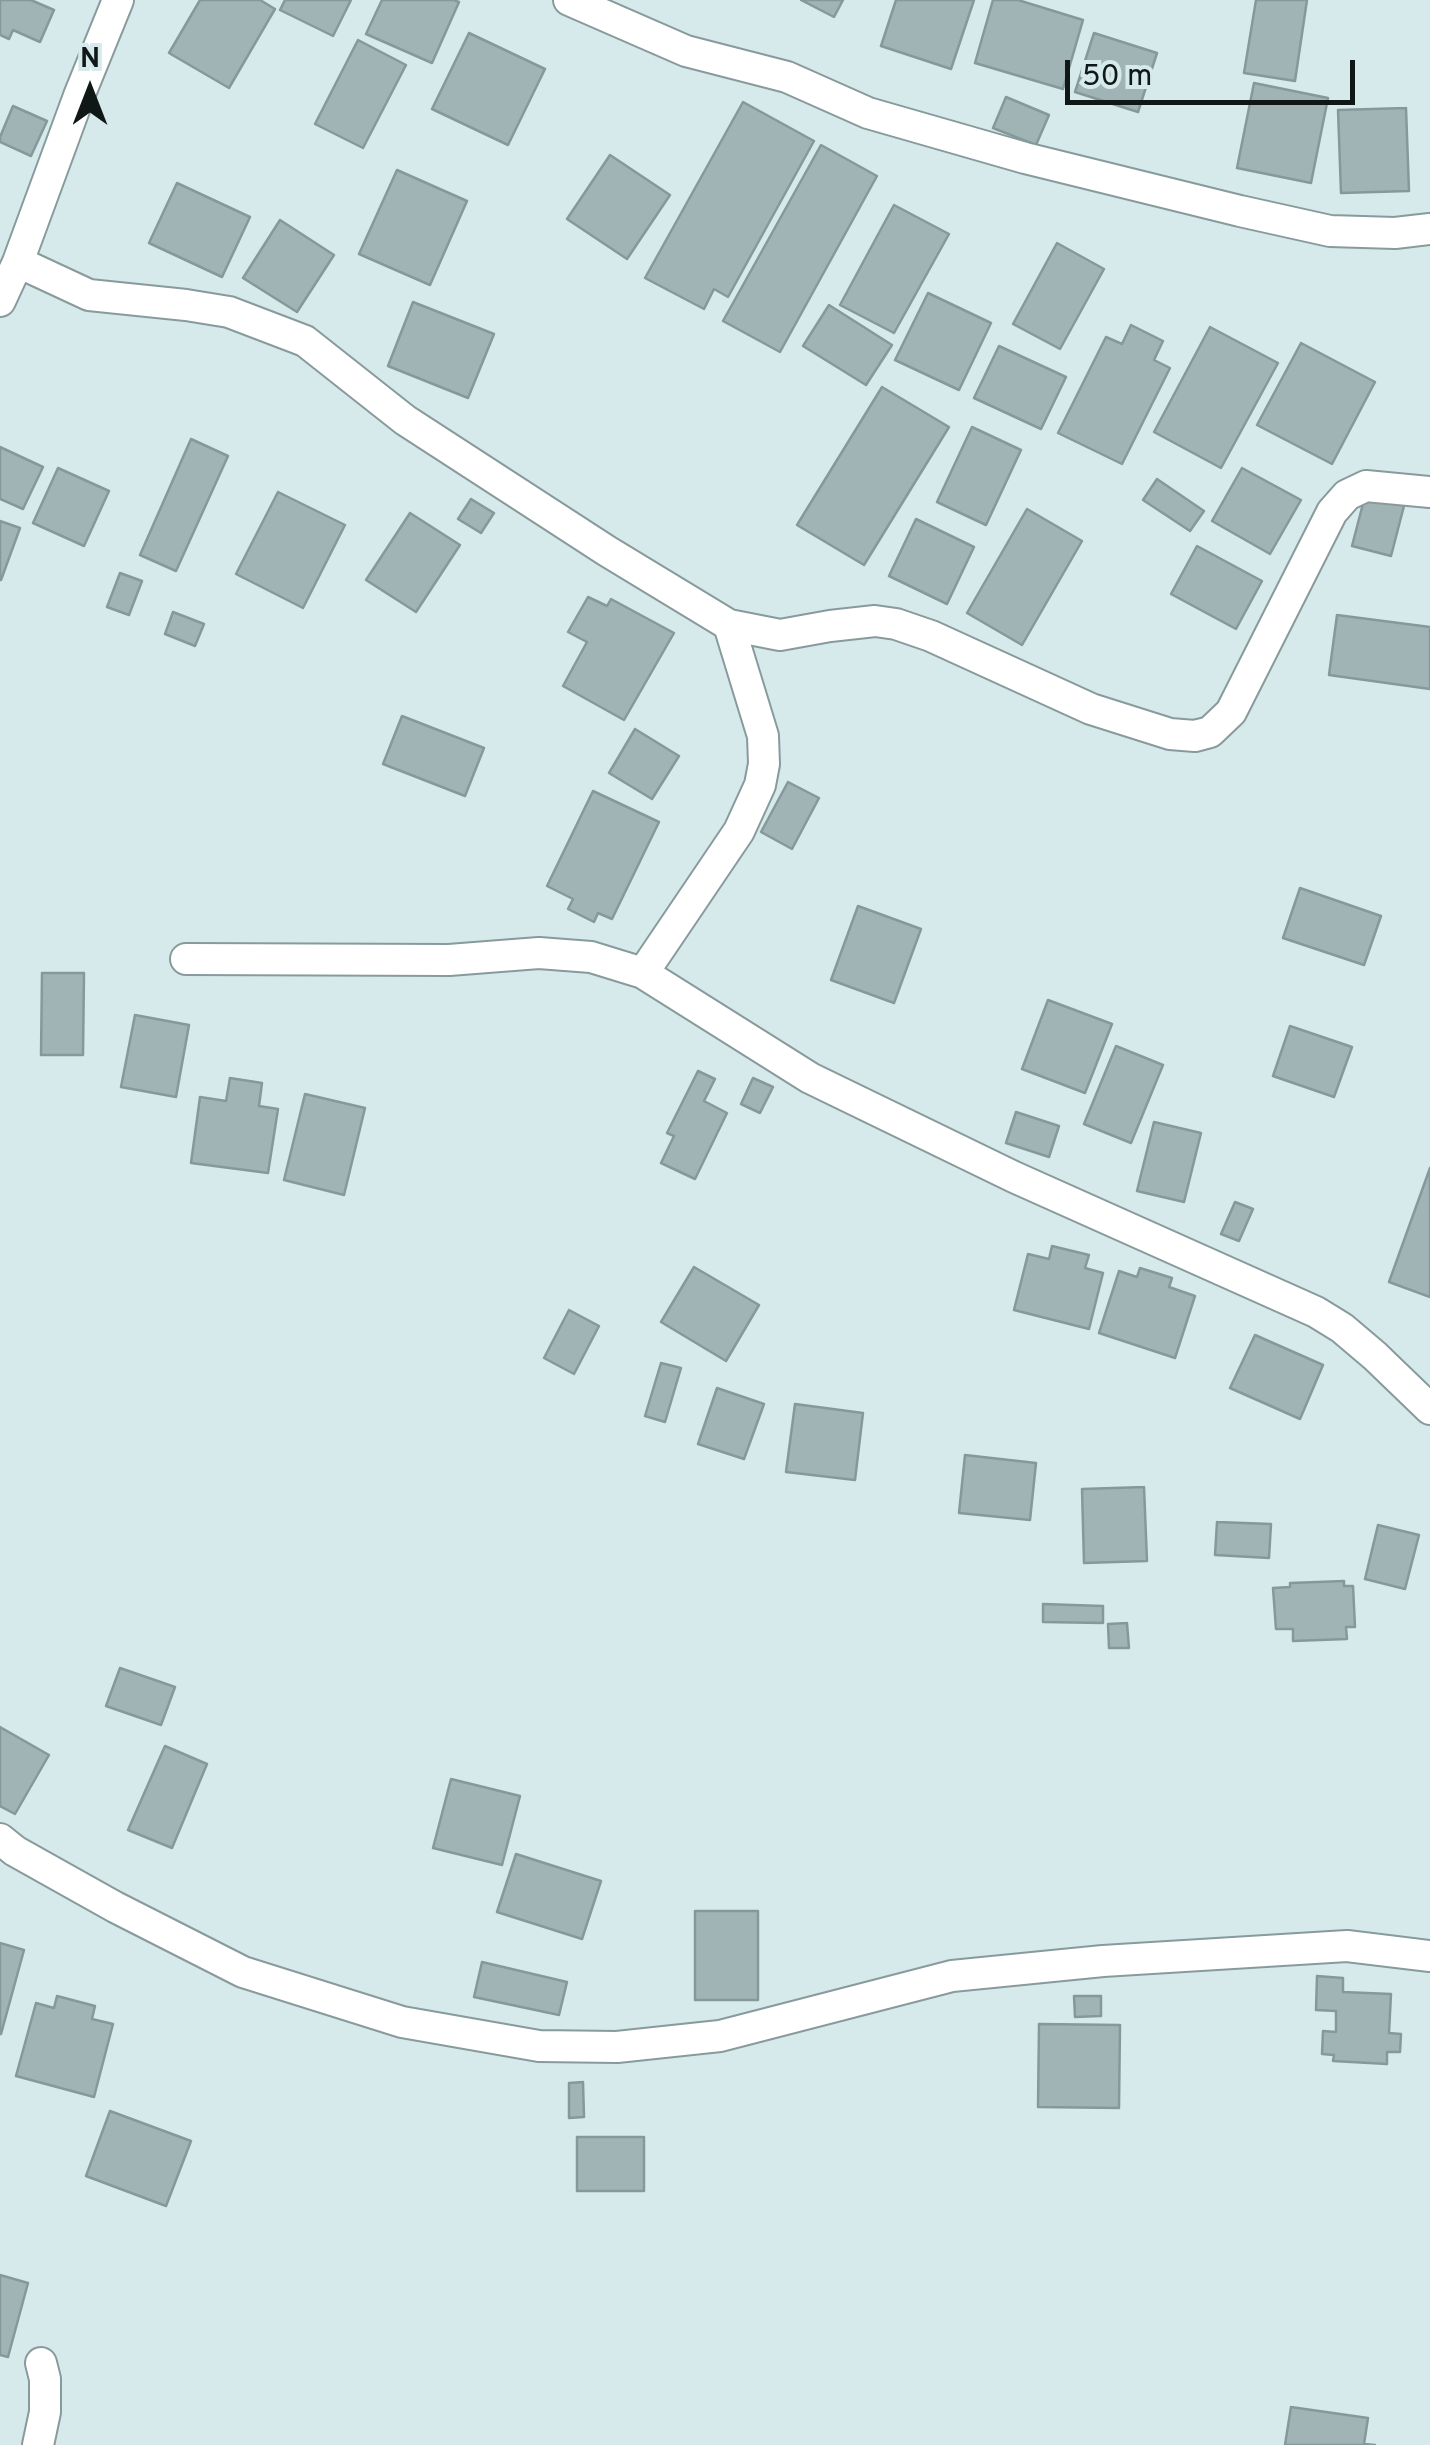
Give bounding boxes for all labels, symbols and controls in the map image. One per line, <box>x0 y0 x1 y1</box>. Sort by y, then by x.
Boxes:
north arrow <box>40 40 140 140</box>
scale bar <box>1070 40 1360 102</box>
text: N <box>80 42 100 78</box>
text: 50 m <box>1082 59 1152 96</box>

